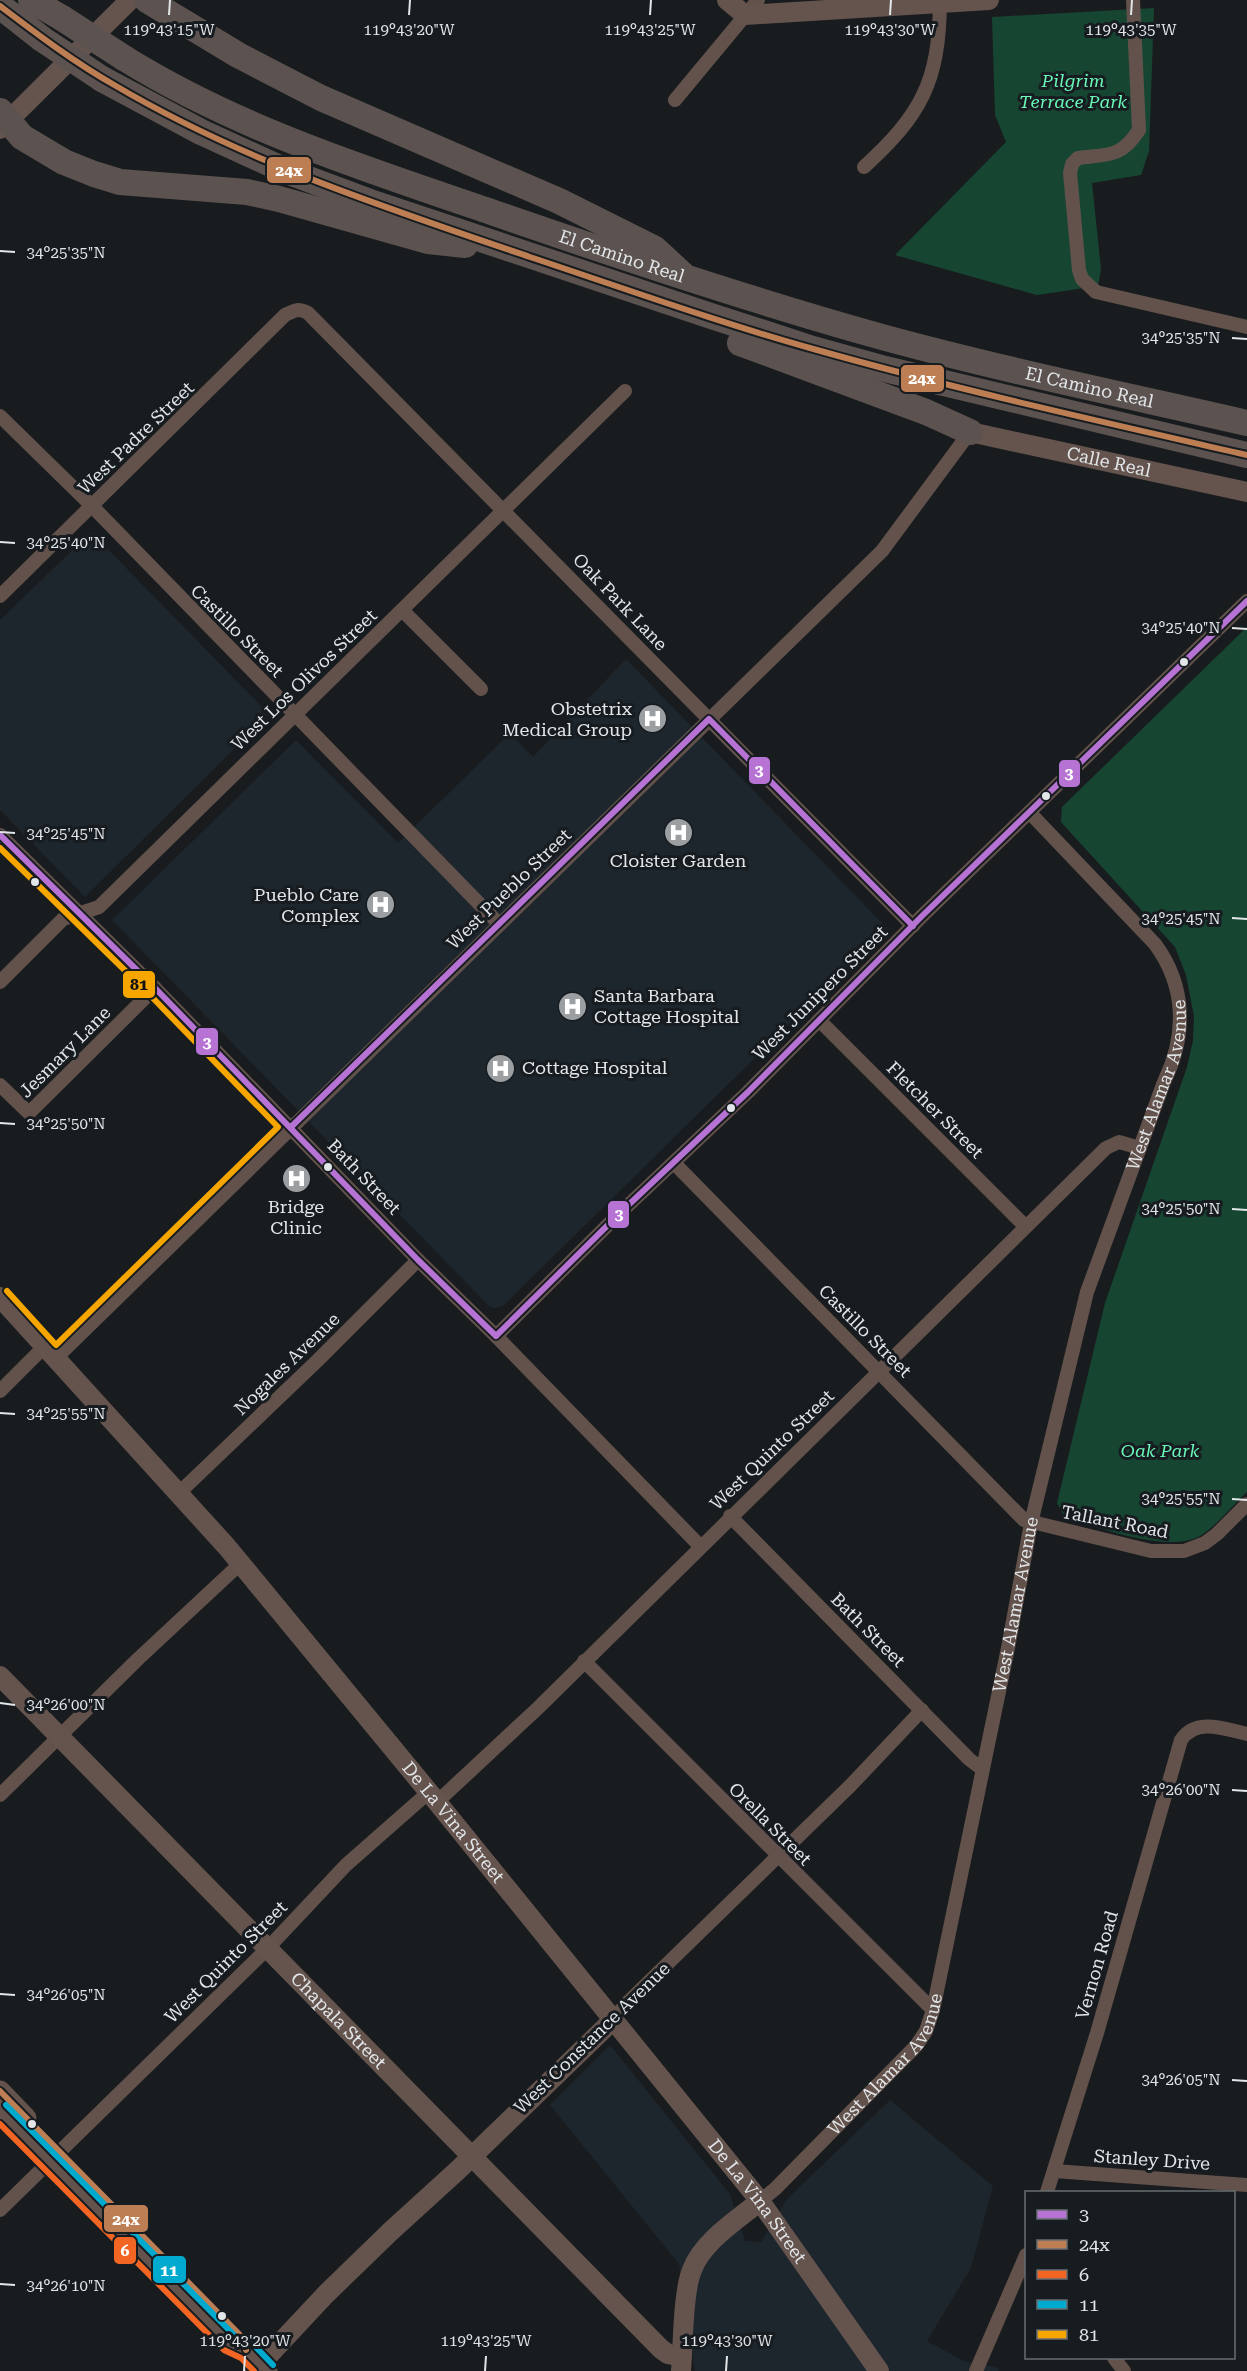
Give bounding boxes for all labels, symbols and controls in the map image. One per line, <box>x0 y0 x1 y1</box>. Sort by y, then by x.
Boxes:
text: 119°43'15"W <box>124 21 215 39</box>
text: 119°43'20"W <box>364 21 455 39</box>
text: 119°43'25"W <box>605 21 696 39</box>
text: 119°43'30"W <box>845 21 936 39</box>
text: 119°43'35"W <box>1086 21 1177 39</box>
park label: Pilgrim Terrace Park <box>1019 70 1127 112</box>
line badge: 24x <box>266 156 312 184</box>
text: 24x <box>275 161 303 180</box>
street label: El Camino Real <box>556 225 688 287</box>
text: 34°25'35"N <box>26 244 106 262</box>
text: 34°25'35"N <box>1141 329 1221 347</box>
street label: El Camino Real <box>1023 362 1156 412</box>
line badge: 24x <box>900 364 945 393</box>
text: 24x <box>908 369 936 388</box>
street label: West Padre Street <box>73 377 198 498</box>
street label: Calle Real <box>1065 442 1153 481</box>
text: 34°25'40"N <box>26 534 106 552</box>
street label: Oak Park Lane <box>569 549 672 655</box>
street label: Castillo Street <box>187 580 288 681</box>
street label: West Los Olivos Street <box>227 604 381 755</box>
text: 34°25'40"N <box>1141 619 1221 637</box>
unlabelled marker <box>1178 656 1190 668</box>
place label: Obstetrix Medical Group <box>502 698 633 740</box>
hospital icon: Obstetrix Medical Group <box>637 703 669 735</box>
line badge: 3 <box>748 756 771 785</box>
line badge: 3 <box>1058 759 1081 788</box>
text: 3 <box>755 761 764 780</box>
text: 3 <box>1065 764 1074 783</box>
unlabelled marker <box>1040 790 1052 802</box>
hospital icon: Cloister Garden <box>662 816 694 848</box>
street label: West Pueblo Street <box>442 824 575 953</box>
text: 34°25'45"N <box>26 825 106 843</box>
place label: Cloister Garden <box>610 850 747 871</box>
unlabelled marker <box>29 876 41 888</box>
place label: Pueblo Care Complex <box>254 884 360 926</box>
hospital icon: Pueblo Care Complex <box>364 889 396 921</box>
text: 34°25'45"N <box>1141 910 1221 928</box>
street label: West Junipero Street <box>748 921 892 1064</box>
line badge: 81 <box>122 970 156 999</box>
text: 81 <box>130 975 148 994</box>
place label: Santa Barbara Cottage Hospital <box>594 985 740 1027</box>
hospital icon: Santa Barbara Cottage Hospital <box>557 990 589 1022</box>
street label: West Alamar Avenue <box>1122 999 1190 1173</box>
street label: Jesmary Lane <box>15 1002 115 1102</box>
line badge: 3 <box>195 1027 219 1056</box>
text: 3 <box>203 1033 212 1052</box>
hospital icon: Cottage Hospital <box>485 1052 517 1084</box>
place label: Cottage Hospital <box>522 1057 668 1078</box>
street label: Fletcher Street <box>883 1057 988 1162</box>
unlabelled marker <box>725 1102 737 1114</box>
text: 34°25'50"N <box>26 1115 106 1133</box>
street label: Bath Street <box>323 1135 405 1219</box>
unlabelled marker <box>322 1161 334 1173</box>
hospital icon: Bridge Clinic <box>280 1162 312 1194</box>
place label: Bridge Clinic <box>268 1196 324 1238</box>
line badge: 3 <box>607 1200 630 1229</box>
text: 34°25'50"N <box>1141 1200 1221 1218</box>
text: 3 <box>615 1205 624 1224</box>
street label: Castillo Street <box>815 1280 916 1381</box>
street label: Nogales Avenue <box>230 1308 344 1419</box>
street label: West Quinto Street <box>705 1385 838 1514</box>
text: 34°25'55"N <box>26 1405 106 1423</box>
park label: Oak Park <box>1121 1440 1199 1461</box>
text: 34°25'55"N <box>1141 1490 1221 1508</box>
street label: Tallant Road <box>1060 1501 1171 1542</box>
street label: West Alamar Avenue <box>988 1514 1042 1694</box>
street label: Bath Street <box>827 1588 910 1671</box>
text: 34°26'00"N <box>26 1696 106 1714</box>
street label: De La Vina Street <box>398 1757 509 1887</box>
street label: Orella Street <box>725 1778 816 1870</box>
text: 34°26'00"N <box>1141 1781 1221 1799</box>
street label: West Quinto Street <box>160 1896 291 2027</box>
street label: Vernon Road <box>1071 1908 1122 2022</box>
street label: West Constance Avenue <box>509 1958 674 2118</box>
street label: Chapala Street <box>287 1968 391 2073</box>
text: 34°26'05"N <box>26 1986 106 2004</box>
street label: West Alamar Avenue <box>823 1991 946 2139</box>
text: 34°26'05"N <box>1141 2071 1221 2089</box>
unlabelled marker <box>26 2118 38 2130</box>
street label: De La Vina Street <box>704 2135 811 2267</box>
street label: Stanley Drive <box>1093 2145 1211 2174</box>
legend <box>1025 2191 1235 2359</box>
line badge: 24x <box>103 2204 149 2233</box>
text: 3 <box>1079 2204 1089 2225</box>
text: 24x <box>112 2210 140 2229</box>
text: 24x <box>1079 2234 1110 2255</box>
line badge: 6 <box>113 2236 137 2265</box>
text: 6 <box>121 2241 130 2260</box>
line badge: 11 <box>152 2255 187 2284</box>
text: 11 <box>160 2261 178 2280</box>
text: 6 <box>1079 2264 1089 2285</box>
text: 34°26'10"N <box>26 2277 106 2295</box>
text: 11 <box>1079 2294 1099 2315</box>
unlabelled marker <box>216 2310 228 2322</box>
text: 81 <box>1079 2324 1099 2345</box>
text: 119°43'20"W <box>200 2332 291 2350</box>
text: 119°43'25"W <box>441 2332 532 2350</box>
text: 119°43'30"W <box>682 2332 773 2350</box>

